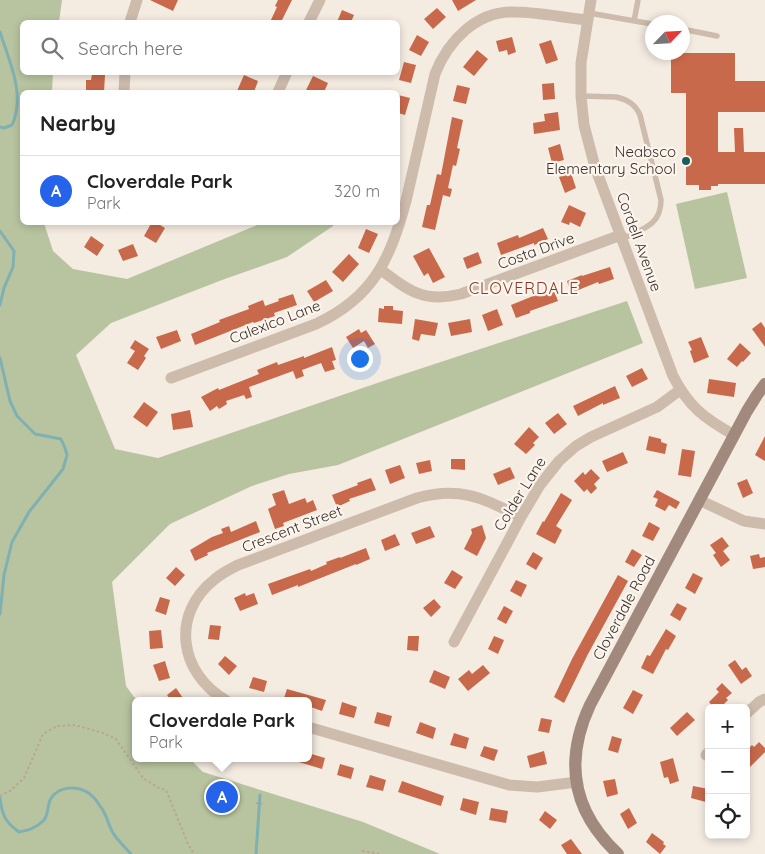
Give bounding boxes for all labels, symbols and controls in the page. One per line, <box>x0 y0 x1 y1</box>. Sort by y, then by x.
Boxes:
north arrow <box>645 15 690 60</box>
search box <box>20 20 400 75</box>
icon: search <box>38 34 66 62</box>
text: Search here <box>78 36 183 60</box>
text: Nearby <box>40 110 116 136</box>
place label: Neabsco Elementary School <box>546 142 676 178</box>
marker: Neabsco Elementary School <box>680 155 692 167</box>
text: Cloverdale Park <box>87 169 233 193</box>
text: A <box>51 181 61 201</box>
text: 320 m <box>334 181 380 201</box>
street label: Cordell Avenue <box>613 190 666 294</box>
text: Park <box>87 193 121 213</box>
street label: Costa Drive <box>495 228 577 273</box>
district label: CLOVERDALE <box>469 278 579 298</box>
street label: Calexico Lane <box>227 295 323 348</box>
your location <box>347 346 373 372</box>
street label: Colder Lane <box>489 453 550 534</box>
street label: Crescent Street <box>239 501 345 556</box>
street label: Cloverdale Road <box>588 552 659 663</box>
popup <box>132 697 312 762</box>
map controls <box>705 704 750 839</box>
button: + <box>705 704 750 749</box>
text: Cloverdale Park <box>149 708 295 732</box>
text: Park <box>149 732 183 752</box>
button: − <box>705 749 750 794</box>
pin: A <box>206 778 238 816</box>
button: locate <box>705 794 750 839</box>

